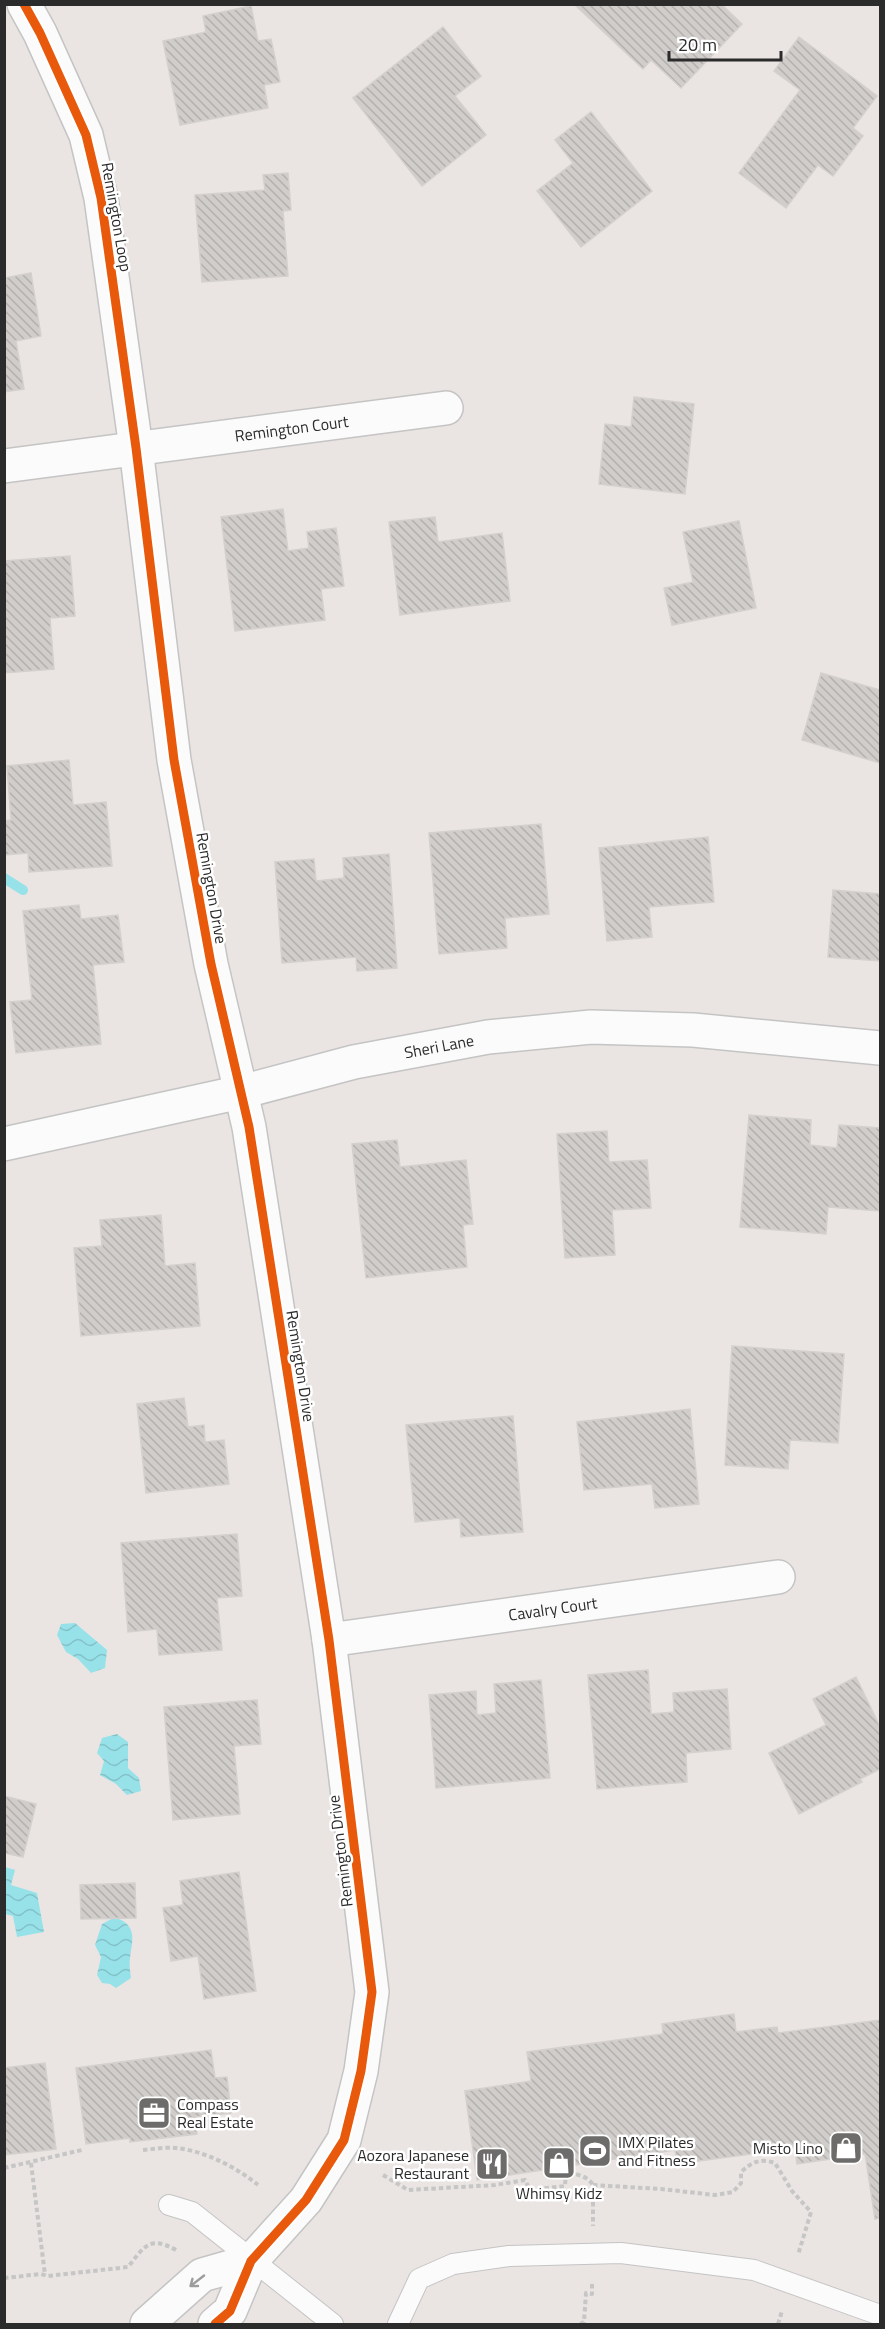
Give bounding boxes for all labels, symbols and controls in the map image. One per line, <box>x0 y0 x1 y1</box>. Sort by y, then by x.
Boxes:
scale bar <box>669 24 782 62</box>
text: 20 m <box>678 31 717 58</box>
street label: Remington Loop <box>96 160 138 274</box>
street label: Remington Court <box>233 409 350 448</box>
street label: Remington Drive <box>190 830 234 946</box>
street label: Sheri Lane <box>402 1028 476 1064</box>
street label: Remington Drive <box>280 1308 322 1424</box>
street label: Cavalry Court <box>507 1590 599 1627</box>
street label: Remington Drive <box>321 1794 359 1908</box>
place label: Compass Real Estate <box>177 2092 254 2134</box>
office icon: Compass Real Estate <box>136 2095 172 2131</box>
place label: IMX Pilates and Fitness <box>618 2130 696 2172</box>
shop icon: Misto Lino <box>828 2130 864 2166</box>
sports icon: IMX Pilates and Fitness <box>577 2133 613 2169</box>
place label: Misto Lino <box>753 2136 823 2160</box>
place label: Aozora Japanese Restaurant <box>357 2143 469 2185</box>
shop icon: Whimsy Kidz <box>541 2145 577 2181</box>
restaurant icon: Aozora Japanese Restaurant <box>474 2146 510 2182</box>
place label: Whimsy Kidz <box>516 2181 602 2205</box>
one-way arrow <box>189 2274 205 2287</box>

